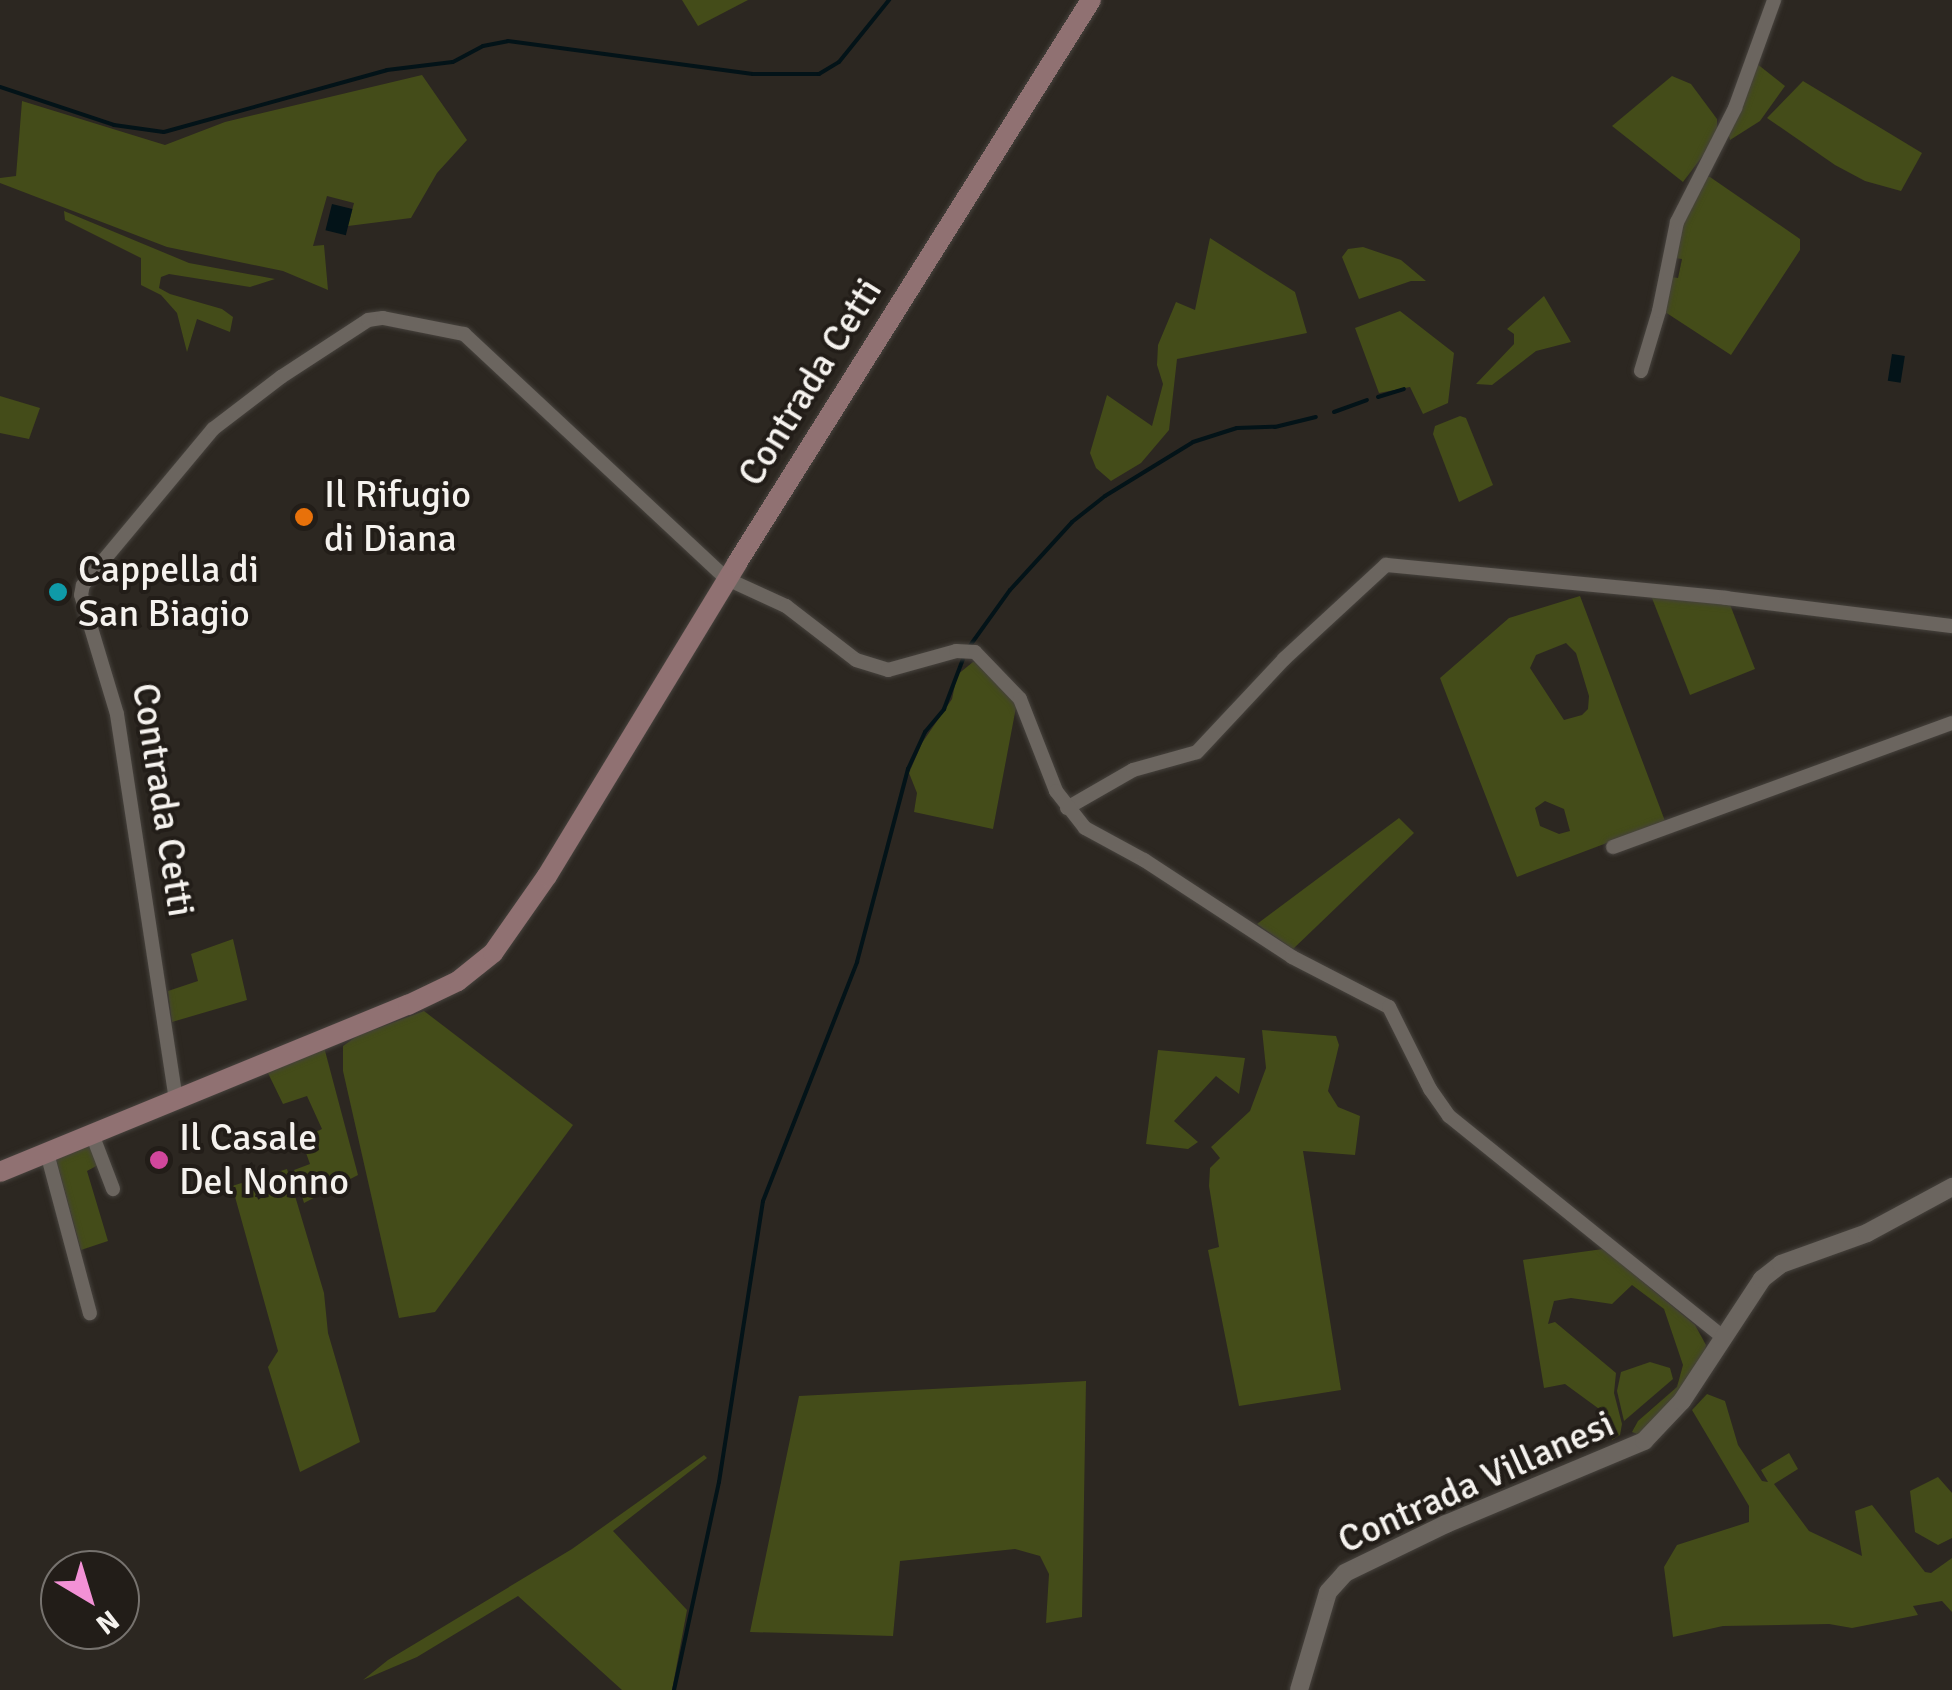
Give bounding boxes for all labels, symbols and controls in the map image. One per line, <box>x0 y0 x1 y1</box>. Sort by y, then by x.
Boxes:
street label: Contrada Cetti <box>728 270 892 494</box>
place label: Il Rifugio di Diana <box>324 472 471 562</box>
marker: Il Rifugio di Diana <box>293 506 315 528</box>
place label: Cappella di San Biagio <box>78 547 259 636</box>
marker: Cappella di San Biagio <box>47 581 69 603</box>
street label: Contrada Cetti <box>122 680 204 920</box>
place label: Il Casale Del Nonno <box>179 1115 349 1204</box>
marker: Il Casale Del Nonno <box>148 1149 170 1171</box>
street label: Contrada Villanesi <box>1331 1401 1621 1563</box>
north arrow <box>40 1550 140 1650</box>
text: N <box>89 1603 125 1641</box>

